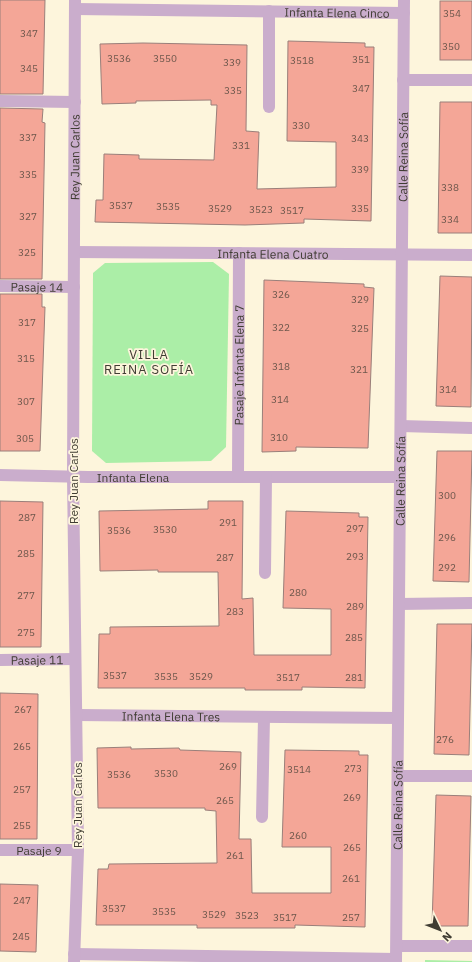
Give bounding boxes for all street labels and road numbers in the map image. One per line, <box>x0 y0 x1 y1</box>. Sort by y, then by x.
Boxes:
street label: Infanta Elena Cinco <box>284 4 390 20</box>
street label: Calle Reina Sofía <box>395 111 411 202</box>
street label: Rey Juan Carlos <box>67 114 82 200</box>
street label: Infanta Elena Cuatro <box>217 246 329 261</box>
street label: Pasaje 14 <box>11 279 63 294</box>
street label: Pasaje Infanta Elena 7 <box>231 305 246 425</box>
street label: Calle Reina Sofía <box>392 435 408 526</box>
street label: Rey Juan Carlos <box>66 438 81 524</box>
street label: Infanta Elena <box>97 470 170 485</box>
street label: Pasaje 11 <box>11 652 63 667</box>
street label: Infanta Elena Tres <box>122 708 220 724</box>
street label: Calle Reina Sofía <box>389 759 405 850</box>
street label: Rey Juan Carlos <box>70 762 85 848</box>
street label: Pasaje 9 <box>16 843 62 858</box>

